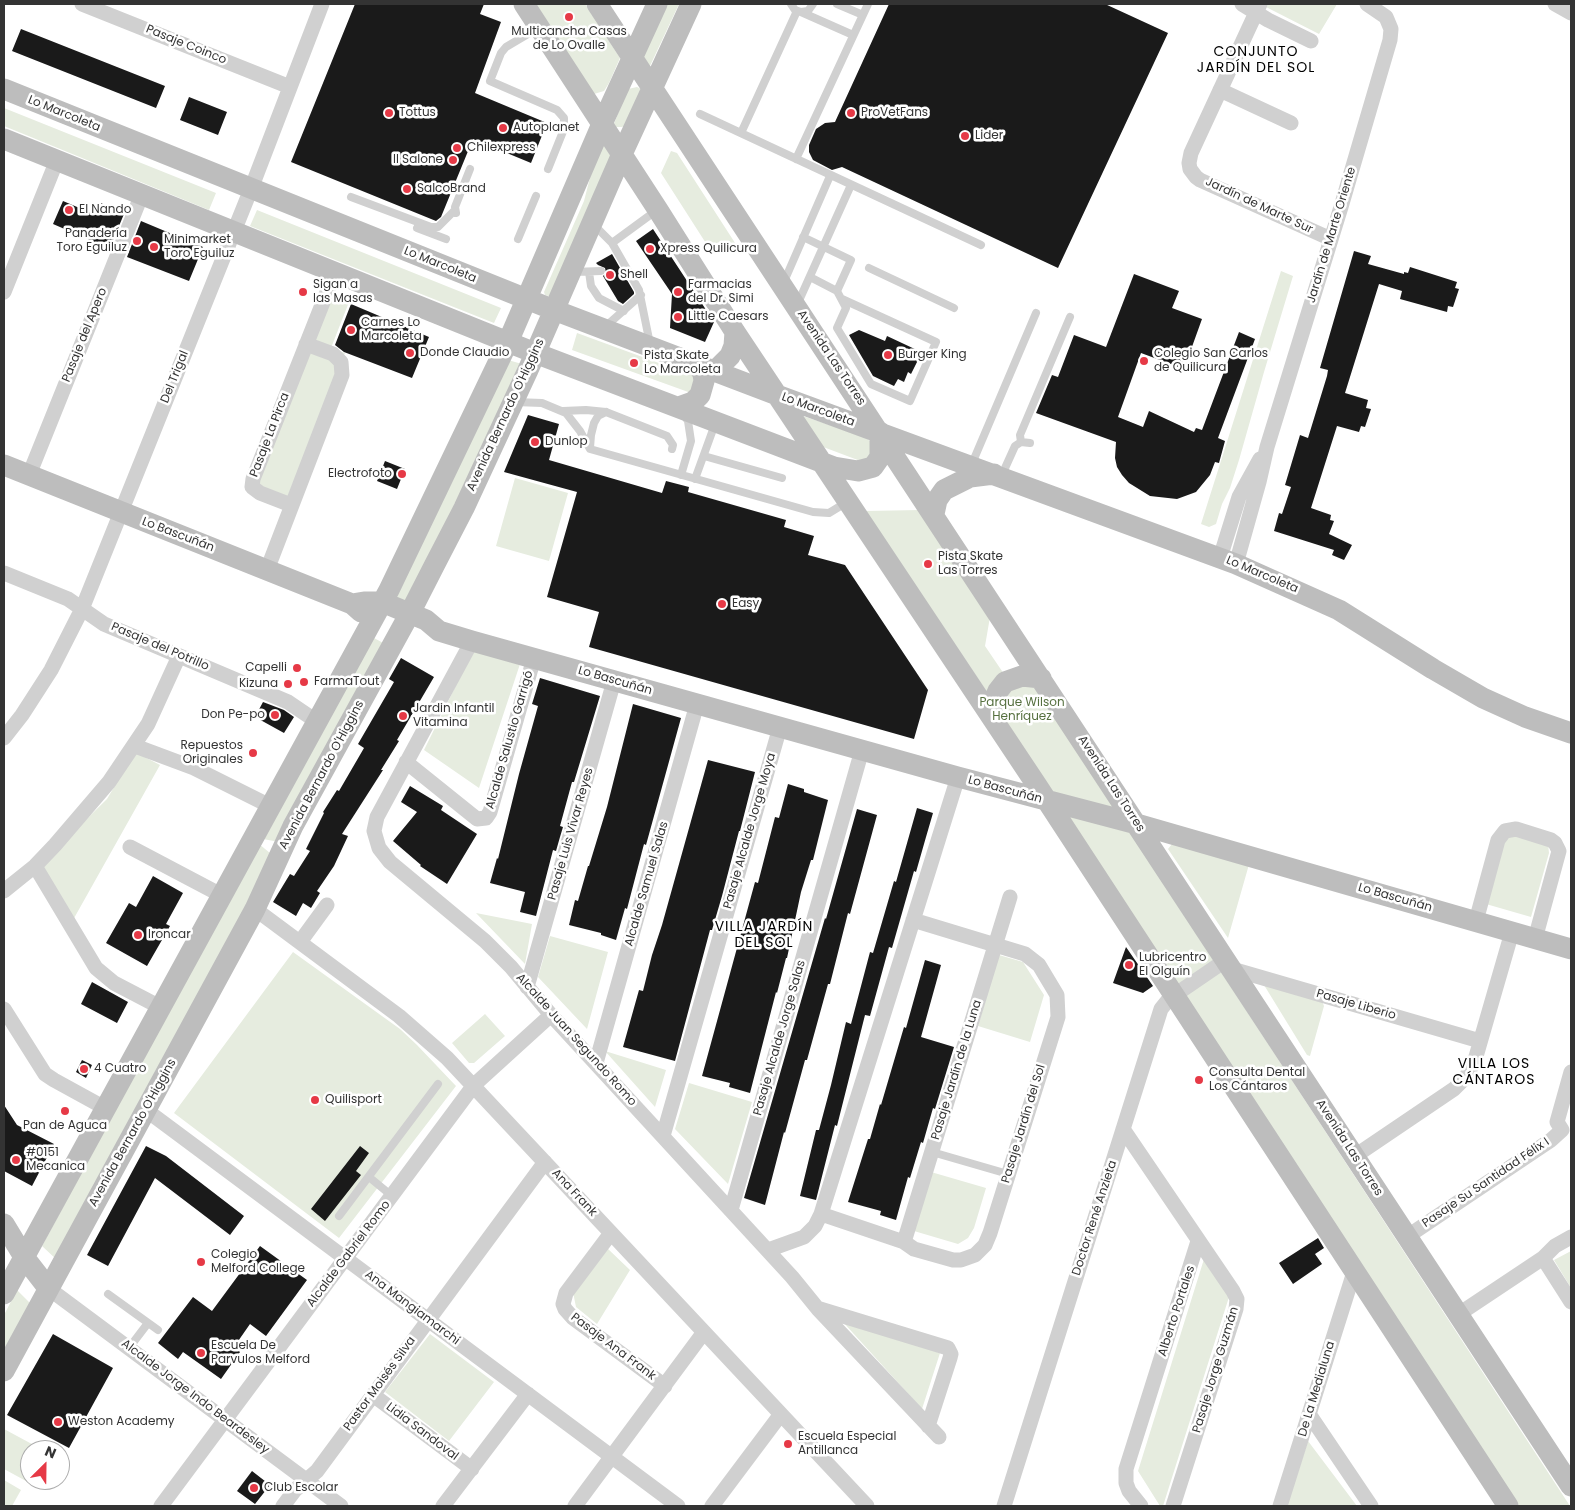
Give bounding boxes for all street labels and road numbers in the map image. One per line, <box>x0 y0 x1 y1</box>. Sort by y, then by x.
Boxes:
street label: Pasaje Coinco <box>144 22 228 68</box>
street label: Lo Marcoleta <box>26 93 102 135</box>
street label: Jardín de Marte Oriente <box>1304 165 1360 305</box>
street label: Jardín de Marte Sur <box>1203 175 1315 237</box>
street label: Lo Marcoleta <box>402 244 478 286</box>
street label: Pasaje del Apero <box>59 286 111 384</box>
street label: Avenida Las Torres <box>794 308 868 408</box>
street label: Avenida Bernardo O'Higgins <box>464 336 548 494</box>
street label: Del Trigal <box>158 349 192 405</box>
street label: Lo Marcoleta <box>779 390 857 430</box>
street label: Pasaje La Pirca <box>247 391 293 479</box>
street label: Lo Bascuñán <box>140 515 216 555</box>
street label: Lo Marcoleta <box>1224 553 1300 597</box>
street label: Pasaje del Potrillo <box>109 620 211 674</box>
street label: Lo Bascuñán <box>576 664 654 698</box>
street label: Alcalde Salustio Garrigó <box>483 669 537 811</box>
street label: Avenida Bernardo O'Higgins <box>277 698 367 852</box>
street label: Avenida Las Torres <box>1074 733 1148 835</box>
street label: Pasaje Alcalde Jorge Moya <box>721 751 779 911</box>
street label: Pasaje Luis Vivar Reyes <box>545 766 597 902</box>
street label: Lo Bascuñán <box>966 773 1044 807</box>
street label: Alcalde Samuel Salas <box>622 820 672 948</box>
street label: Lo Bascuñán <box>1356 881 1434 915</box>
street label: Pasaje Alcalde Jorge Salas <box>751 959 809 1117</box>
street label: Alcalde Juan Segundo Romo <box>513 971 639 1109</box>
street label: Pasaje Liberio <box>1315 987 1397 1023</box>
street label: Pasaje Jardín de la Luna <box>929 998 985 1142</box>
street label: Avenida Bernardo O'Higgins <box>86 1057 180 1209</box>
street label: Pasaje Jardín del Sol <box>999 1063 1049 1185</box>
street label: Avenida Las Torres <box>1312 1097 1386 1199</box>
street label: Pasaje Su Santidad Félix I <box>1420 1135 1552 1231</box>
street label: Doctor René Anzieta <box>1070 1159 1120 1277</box>
street label: Ana Frank <box>548 1166 600 1220</box>
street label: Alcalde Gabriel Romo <box>304 1198 394 1310</box>
street label: Alberto Portales <box>1156 1264 1198 1358</box>
street label: Ana Mangiamarchi <box>362 1268 462 1348</box>
street label: Pasaje Jorge Guzmán <box>1190 1305 1242 1435</box>
street label: Pasaje Ana Frank <box>568 1310 658 1384</box>
street label: Pastor Moisés Silva <box>341 1334 419 1434</box>
street label: Alcalde Jorge Indo Beardesley <box>118 1337 272 1457</box>
street label: De La Medialuna <box>1296 1340 1338 1438</box>
street label: Lidia Sandoval <box>383 1400 461 1464</box>

